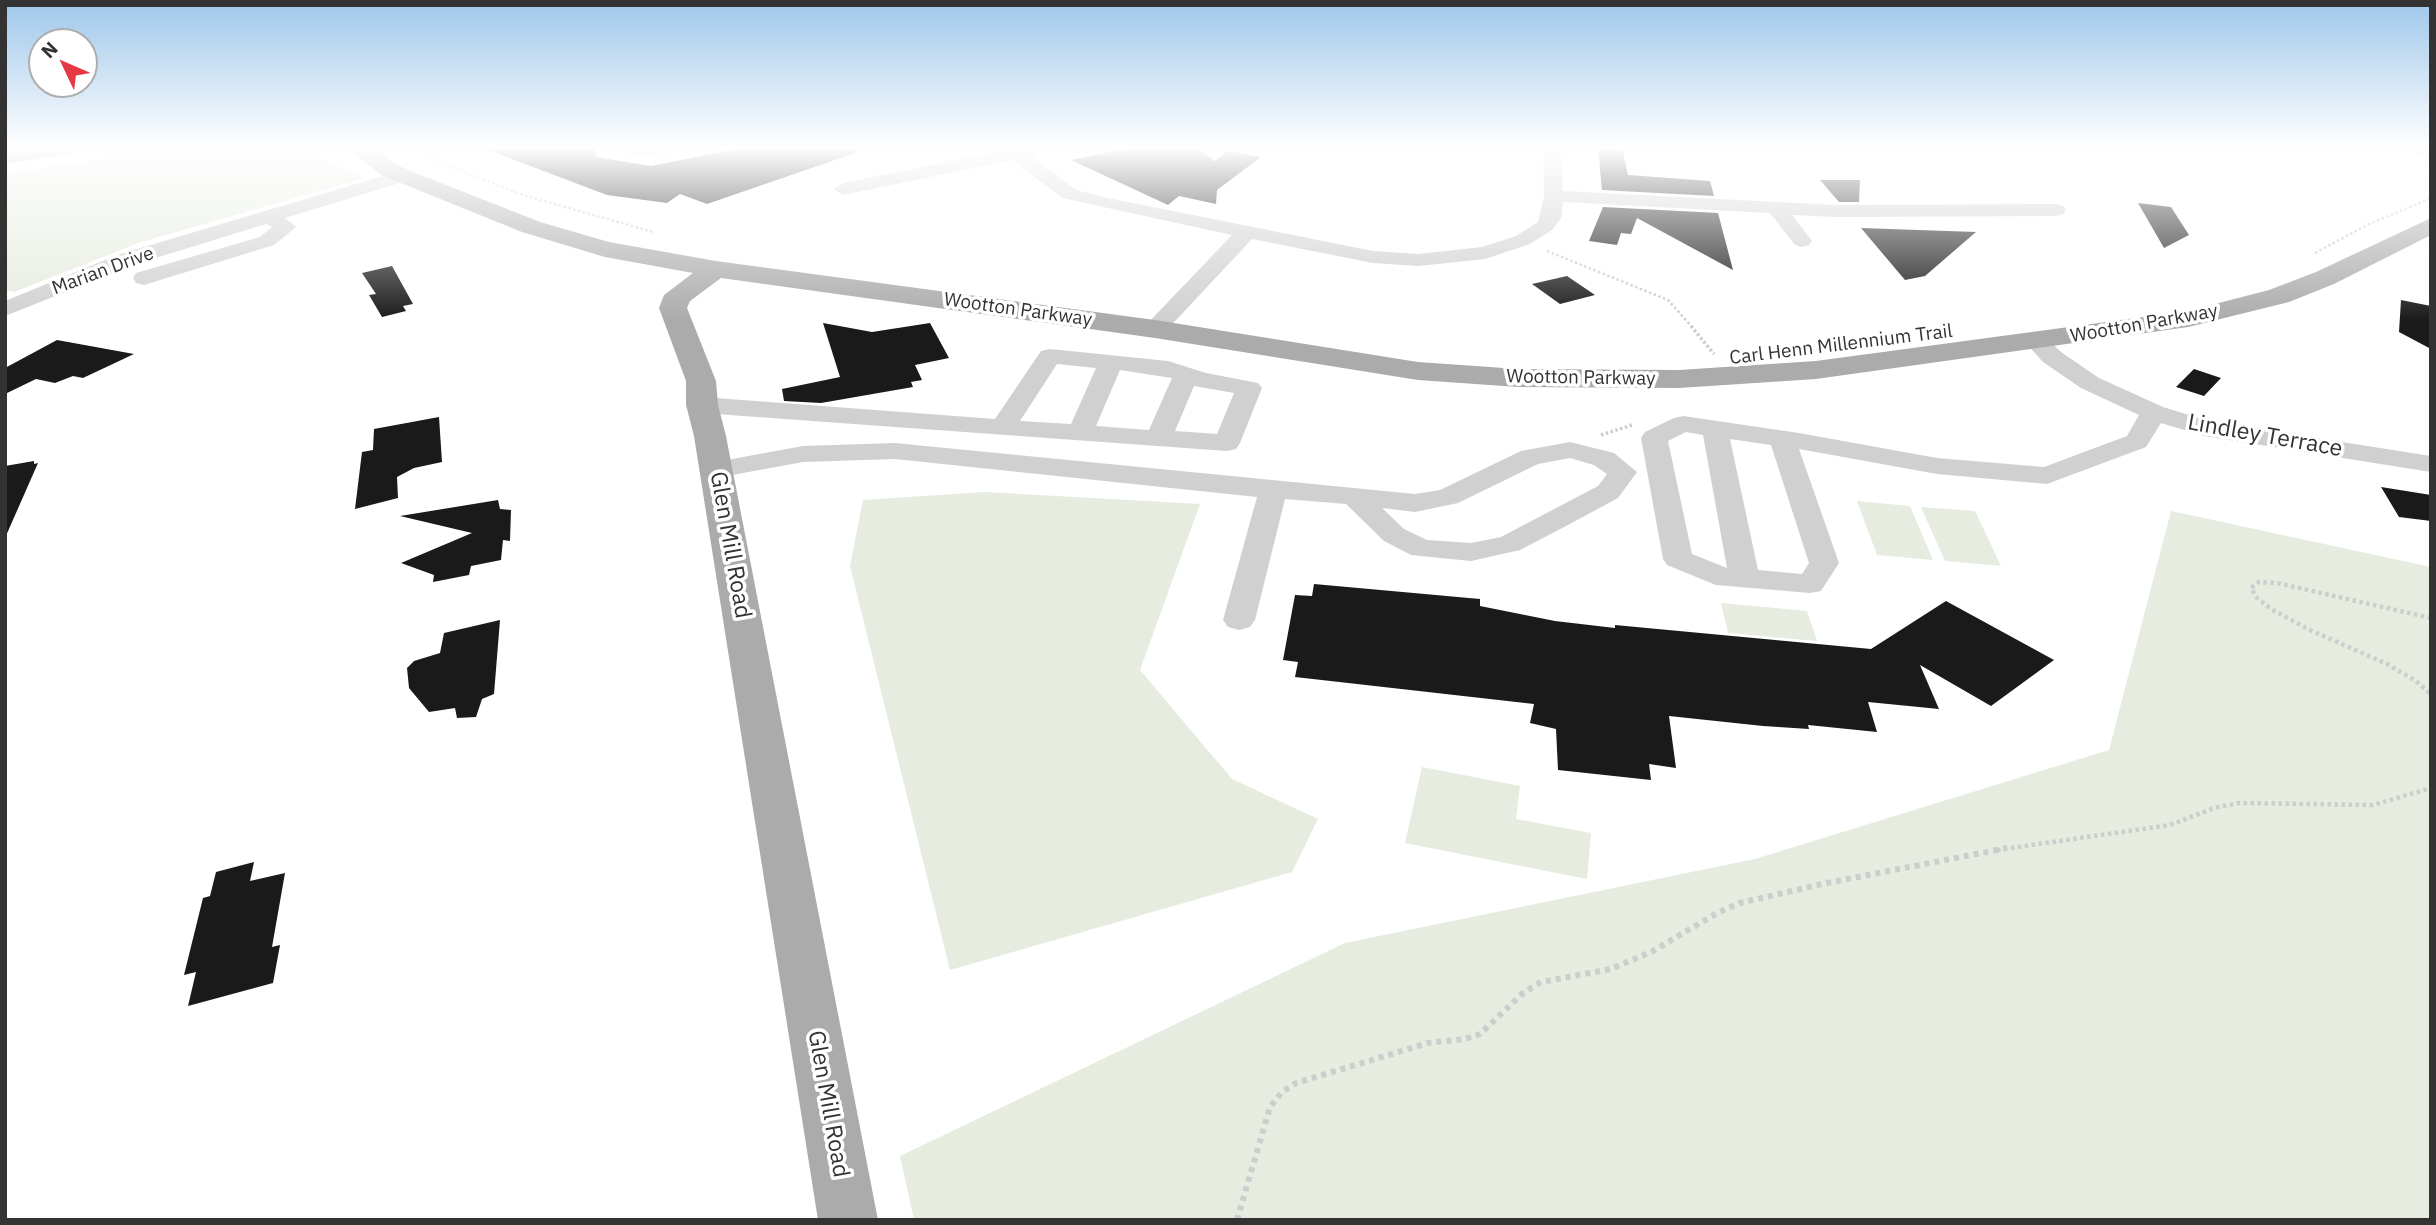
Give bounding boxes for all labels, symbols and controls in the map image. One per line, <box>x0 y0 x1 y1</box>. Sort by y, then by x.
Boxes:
north arrow <box>28 28 98 98</box>
text: N <box>36 37 63 63</box>
street label: Marian Drive <box>49 242 157 300</box>
street label: Wootton Parkway <box>942 288 1094 332</box>
street label: Wootton Parkway <box>2068 300 2220 348</box>
street label: Carl Henn Millennium Trail <box>1728 320 1954 370</box>
street label: Wootton Parkway <box>1506 365 1656 391</box>
street label: Lindley Terrace <box>2185 409 2345 463</box>
street label: Glen Mill Road <box>704 469 756 621</box>
street label: Glen Mill Road <box>802 1028 854 1180</box>

